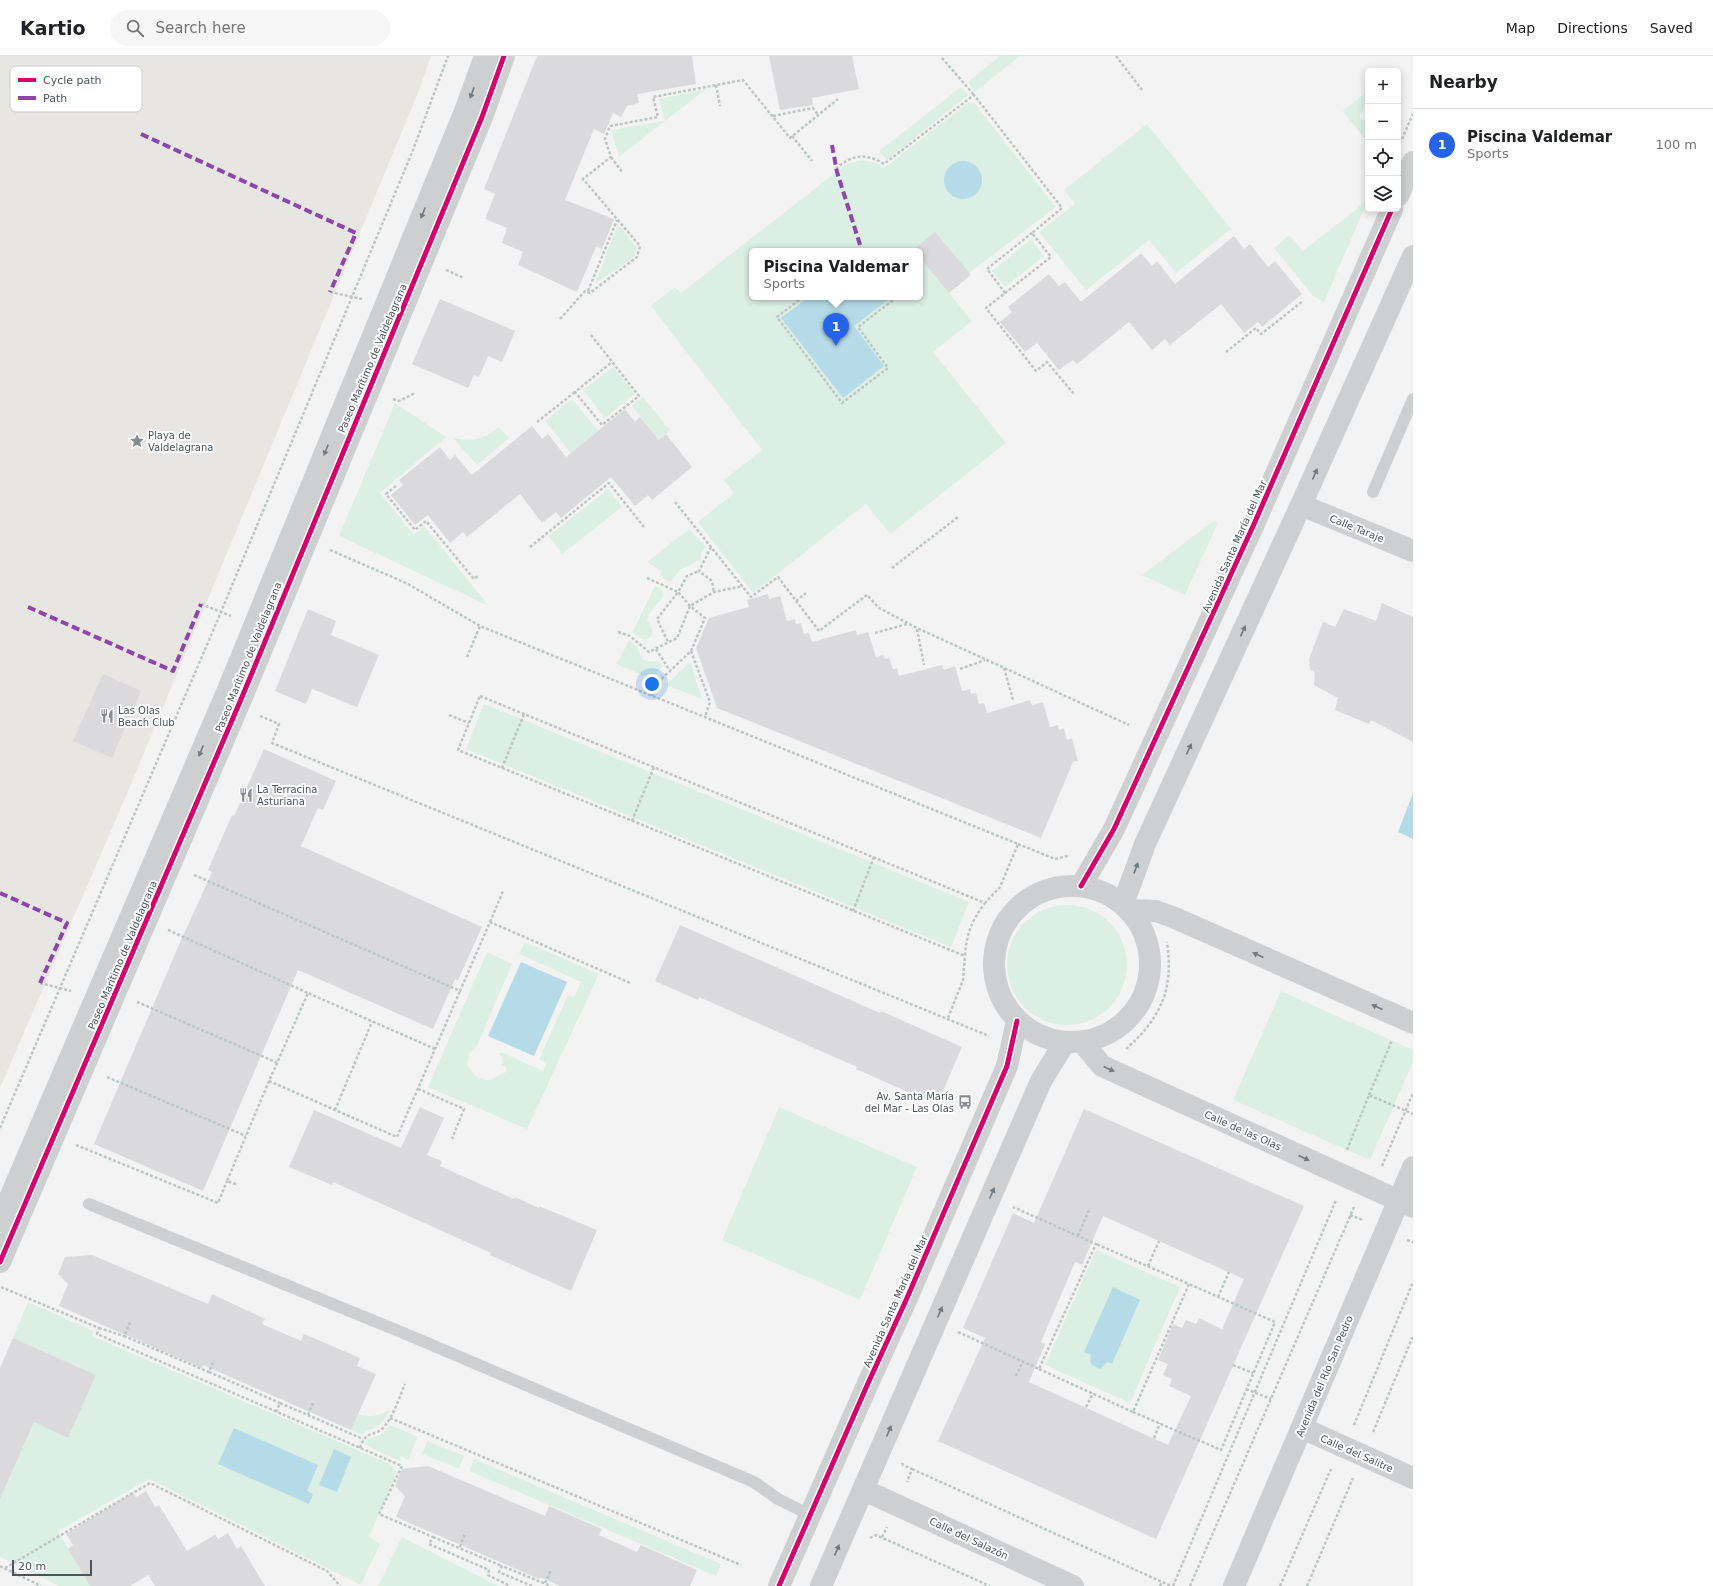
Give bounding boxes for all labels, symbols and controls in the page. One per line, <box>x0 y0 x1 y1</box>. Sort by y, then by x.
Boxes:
search box <box>110 10 390 46</box>
text: Kartio <box>20 17 86 39</box>
icon: search <box>124 17 146 39</box>
text: Search here <box>156 19 246 37</box>
text: Map <box>1506 20 1535 36</box>
text: Directions <box>1557 20 1628 36</box>
text: Saved <box>1650 20 1693 36</box>
legend <box>10 66 142 112</box>
map controls <box>1365 68 1401 212</box>
button: + <box>1365 68 1401 104</box>
text: Nearby <box>1429 72 1498 92</box>
text: Cycle path <box>43 74 102 87</box>
one-way arrow <box>469 87 475 99</box>
text: Path <box>43 92 67 105</box>
button: − <box>1365 104 1401 140</box>
text: Piscina Valdemar <box>1467 128 1612 146</box>
text: 1 <box>1437 137 1447 152</box>
text: 100 m <box>1655 137 1697 152</box>
button: locate <box>1365 140 1401 176</box>
text: Sports <box>1467 146 1509 161</box>
button: layers <box>1365 176 1401 212</box>
one-way arrow <box>420 208 426 220</box>
popup <box>749 248 923 300</box>
text: Piscina Valdemar <box>763 258 909 276</box>
text: Sports <box>763 276 805 291</box>
street label: Paseo Marítimo de Valdelagrana <box>336 282 409 434</box>
pin: 1 <box>823 313 849 346</box>
place label: Playa de Valdelagrana <box>148 430 213 453</box>
place icon: Playa de Valdelagrana <box>129 433 145 449</box>
one-way arrow <box>323 445 329 457</box>
one-way arrow <box>1312 469 1318 480</box>
street label: Avenida Santa María del Mar <box>1200 478 1269 614</box>
street label: Calle Taraje <box>1328 513 1386 544</box>
street label: Paseo Marítimo de Valdelagrana <box>213 581 284 734</box>
one-way arrow <box>1240 625 1246 636</box>
your location <box>642 674 662 694</box>
place label: Las Olas Beach Club <box>118 705 175 728</box>
restaurant icon: Las Olas Beach Club <box>99 708 115 724</box>
one-way arrow <box>1186 743 1192 755</box>
one-way arrow <box>198 746 204 758</box>
place label: La Terracina Asturiana <box>257 784 317 807</box>
restaurant icon: La Terracina Asturiana <box>238 787 254 803</box>
one-way arrow <box>1134 861 1140 873</box>
street label: Paseo Marítimo de Valdelagrana <box>86 879 159 1031</box>
one-way arrow <box>1253 952 1264 958</box>
one-way arrow <box>1371 1004 1383 1010</box>
one-way arrow <box>1103 1066 1115 1073</box>
place label: Av. Santa María del Mar - Las Olas <box>865 1091 954 1114</box>
bus stop icon: Av. Santa María del Mar - Las Olas <box>957 1094 973 1110</box>
street label: Calle de las Olas <box>1203 1109 1283 1152</box>
one-way arrow <box>1298 1154 1310 1161</box>
one-way arrow <box>990 1186 996 1198</box>
street label: Avenida Santa María del Mar <box>861 1233 930 1369</box>
one-way arrow <box>937 1306 943 1317</box>
street label: Avenida del Río San Pedro <box>1294 1314 1355 1439</box>
one-way arrow <box>886 1426 892 1437</box>
street label: Calle del Salitre <box>1319 1432 1395 1474</box>
street label: Calle del Salazón <box>928 1515 1010 1562</box>
one-way arrow <box>834 1545 840 1556</box>
scale bar <box>12 1558 92 1577</box>
text: 20 m <box>18 1560 46 1573</box>

